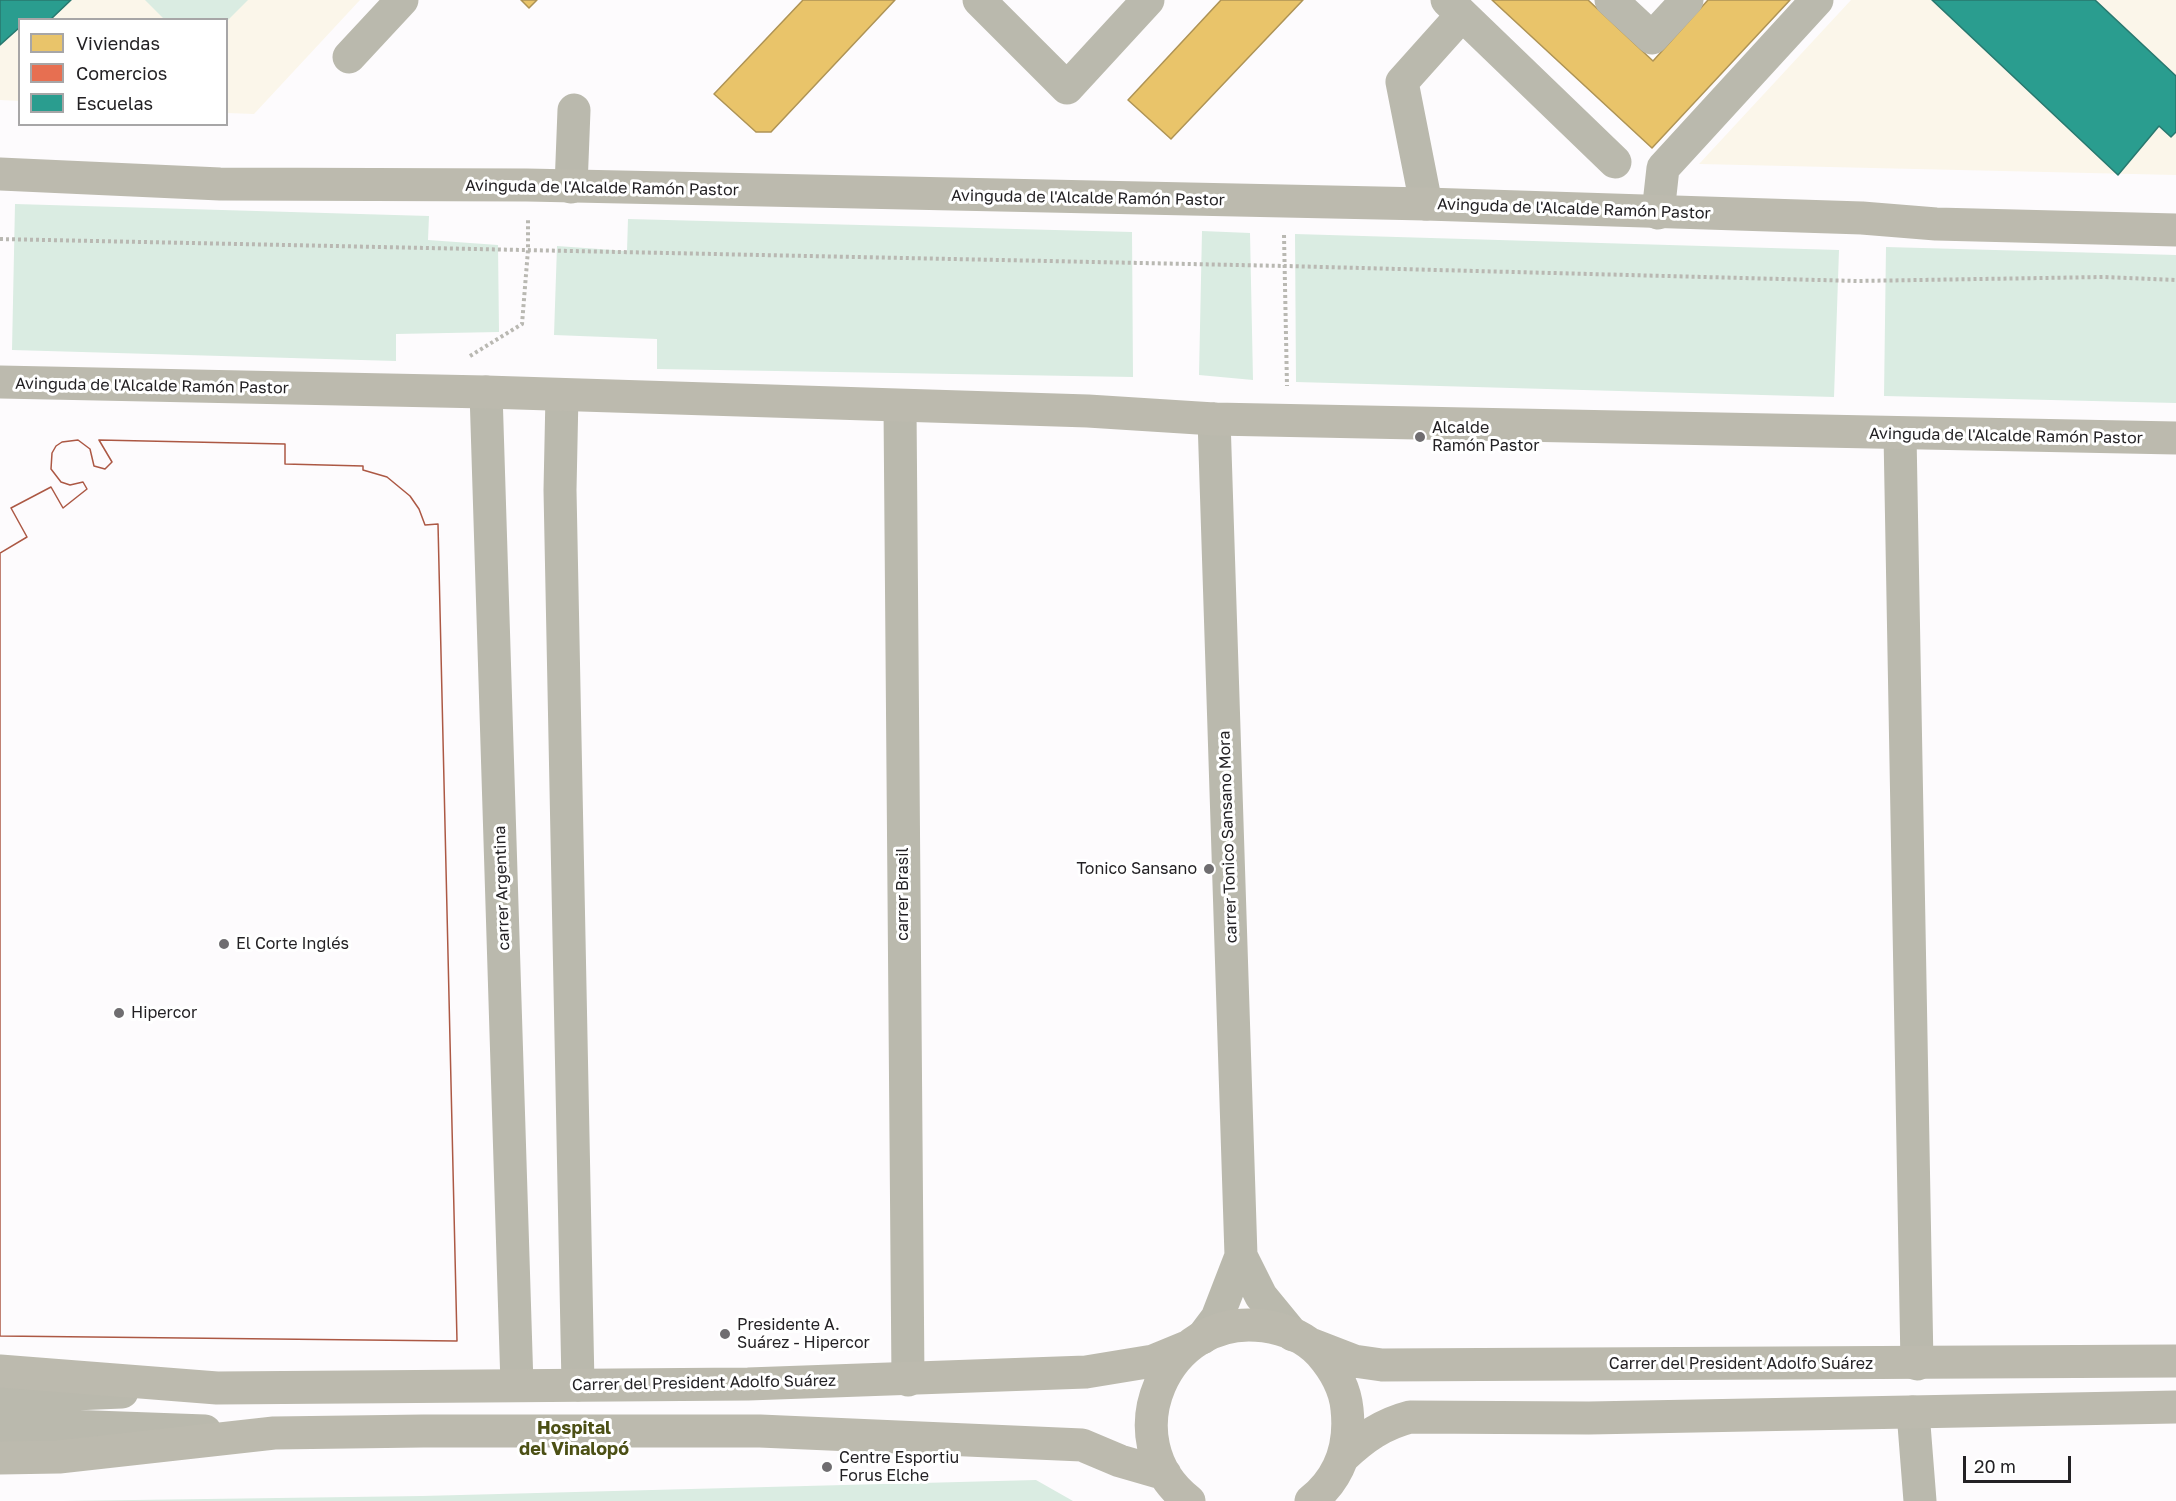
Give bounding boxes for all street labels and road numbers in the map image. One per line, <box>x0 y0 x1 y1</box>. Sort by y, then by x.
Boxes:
street label: Avinguda de l'Alcalde Ramón Pastor <box>465 176 739 200</box>
street label: Avinguda de l'Alcalde Ramón Pastor <box>951 186 1225 210</box>
street label: Avinguda de l'Alcalde Ramón Pastor <box>1437 195 1711 223</box>
street label: Avinguda de l'Alcalde Ramón Pastor <box>15 374 289 398</box>
street label: Avinguda de l'Alcalde Ramón Pastor <box>1869 424 2143 448</box>
street label: carrer Tonico Sansano Mora <box>1215 730 1241 944</box>
street label: carrer Argentina <box>490 825 514 951</box>
street label: carrer Brasil <box>893 847 913 941</box>
street label: Carrer del President Adolfo Suárez <box>1609 1354 1873 1374</box>
street label: Carrer del President Adolfo Suárez <box>572 1371 836 1395</box>

